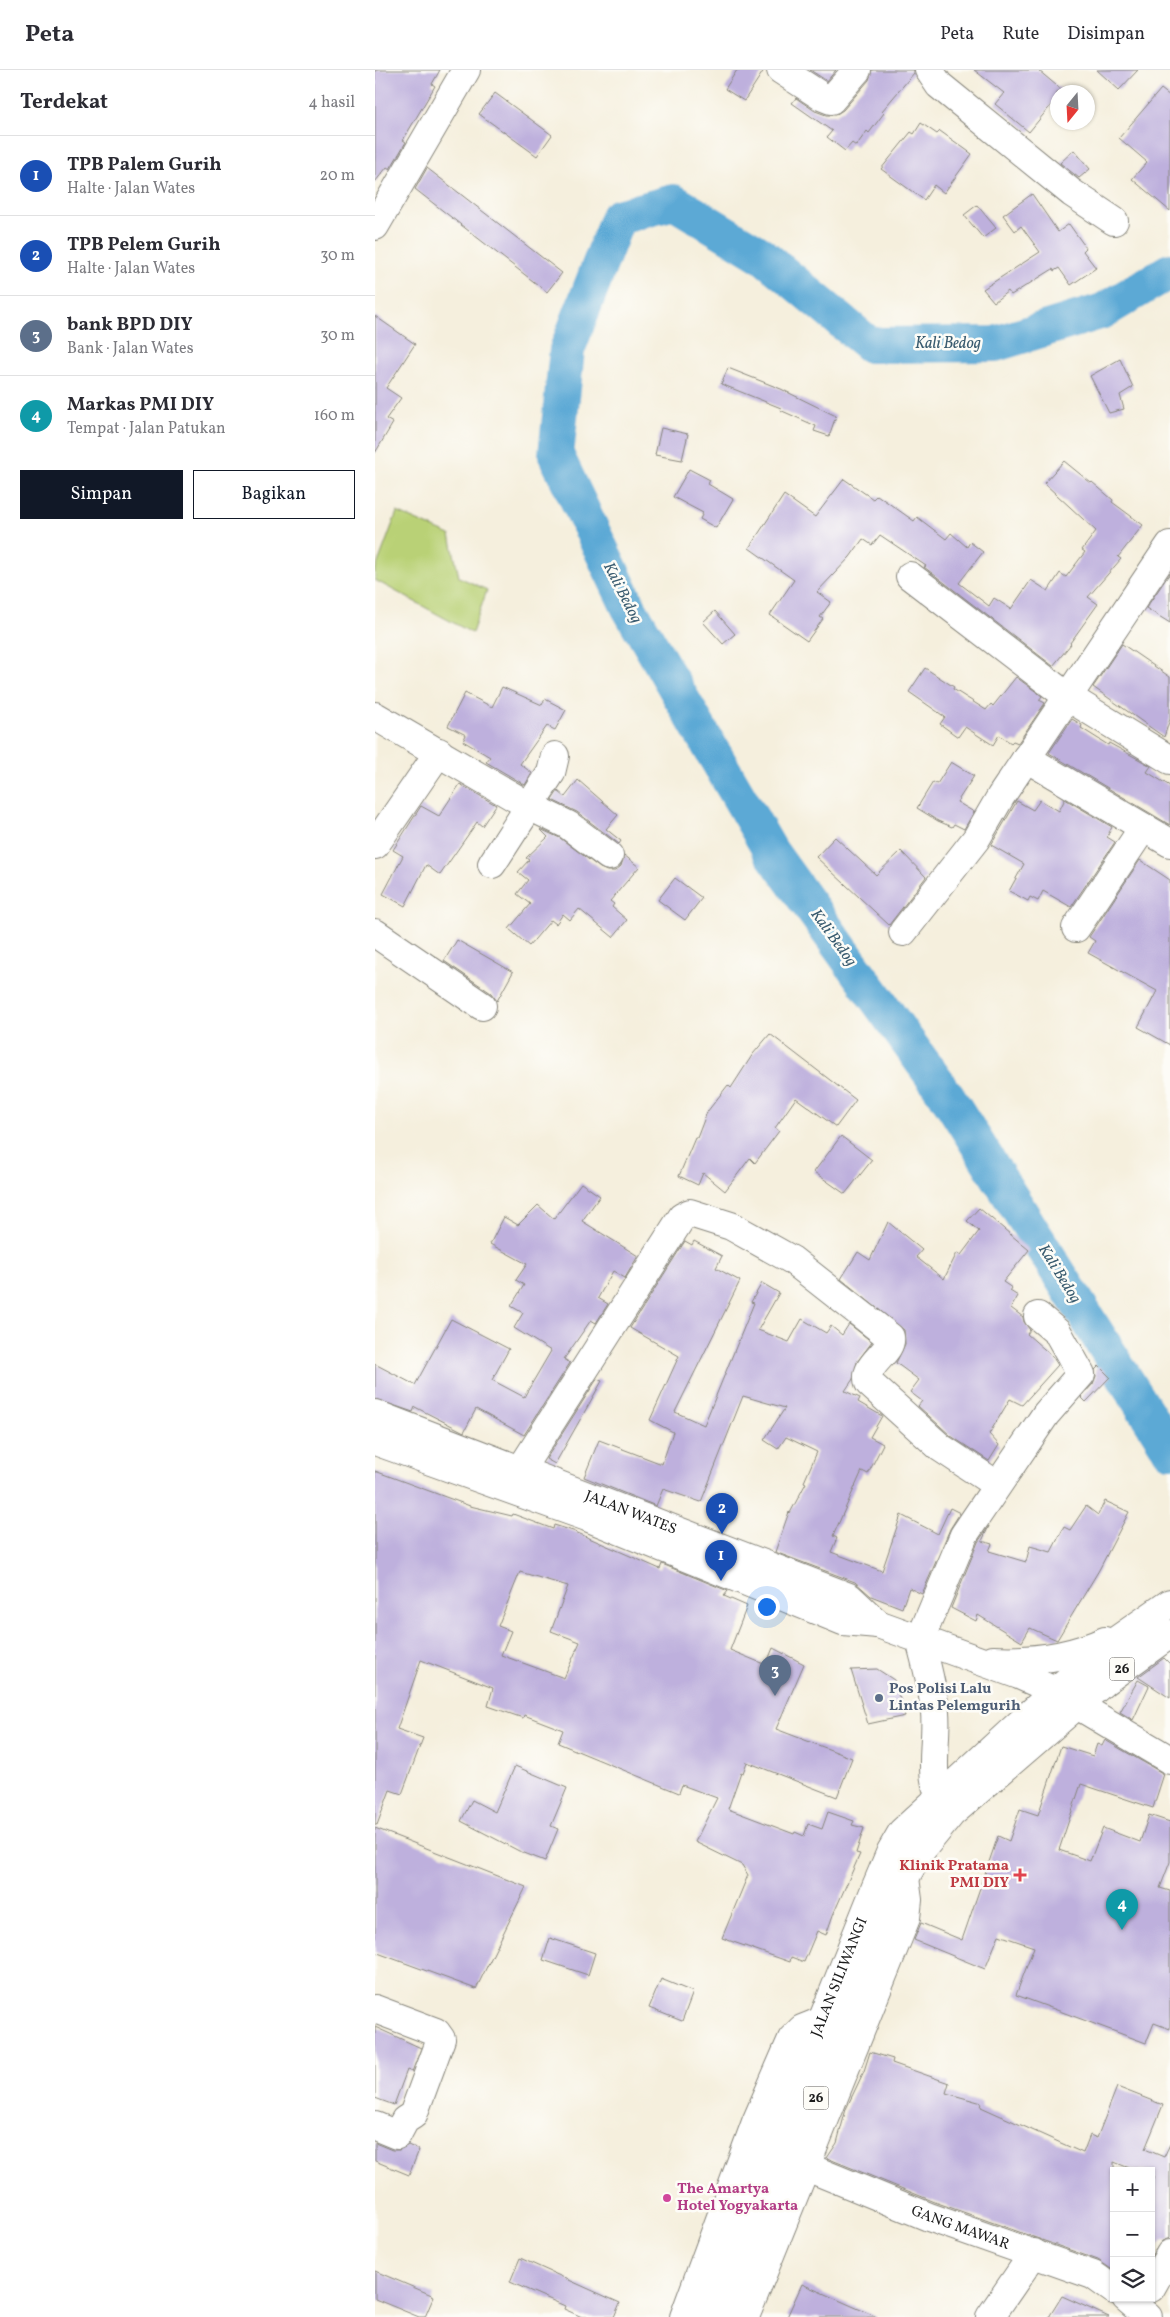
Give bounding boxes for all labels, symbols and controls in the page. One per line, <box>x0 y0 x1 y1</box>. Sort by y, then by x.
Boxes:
text: Peta <box>25 18 74 52</box>
text: Peta <box>940 22 974 47</box>
text: Rute <box>1002 22 1039 47</box>
text: Disimpan <box>1067 22 1145 47</box>
north arrow <box>1050 85 1095 130</box>
text: Terdekat <box>20 88 108 117</box>
text: 4 hasil <box>308 92 355 114</box>
text: TPB Palem Gurih <box>67 152 222 178</box>
text: 1 <box>33 165 39 187</box>
text: 20 m <box>320 165 355 187</box>
text: Halte · Jalan Wates <box>67 178 195 200</box>
text: TPB Pelem Gurih <box>67 232 221 258</box>
text: 2 <box>32 245 40 267</box>
text: 30 m <box>320 245 355 267</box>
text: Halte · Jalan Wates <box>67 258 195 280</box>
text: bank BPD DIY <box>67 312 192 338</box>
text: 3 <box>32 325 40 347</box>
text: 30 m <box>320 325 355 347</box>
water label: Kali Bedog <box>915 333 981 355</box>
text: Bank · Jalan Wates <box>67 338 194 360</box>
text: Markas PMI DIY <box>67 392 214 418</box>
text: 4 <box>31 405 41 427</box>
text: 160 m <box>314 405 355 427</box>
text: Tempat · Jalan Patukan <box>67 418 226 440</box>
button: Simpan <box>20 470 183 519</box>
button: Bagikan <box>193 470 355 519</box>
water label: Kali Bedog <box>597 559 647 627</box>
water label: Kali Bedog <box>805 905 861 971</box>
water label: Kali Bedog <box>1032 1240 1086 1308</box>
street label: JALAN WATES <box>582 1485 680 1540</box>
pin: 2 <box>706 1493 738 1534</box>
pin: 1 <box>705 1540 737 1581</box>
your location <box>754 1594 780 1620</box>
pin: 3 <box>759 1655 791 1696</box>
road number: 26 <box>1109 1658 1135 1680</box>
place label: Pos Polisi Lalu Lintas Pelemgurih <box>889 1679 1021 1717</box>
marker: Pos Polisi Lalu Lintas Pelemgurih <box>873 1692 885 1704</box>
place label: Klinik Pratama PMI DIY <box>899 1856 1010 1894</box>
marker: Klinik Pratama PMI DIY <box>1013 1868 1027 1882</box>
pin: 4 <box>1106 1889 1138 1930</box>
street label: JALAN SILIWANGI <box>806 1914 873 2040</box>
road number: 26 <box>803 2086 829 2110</box>
map controls <box>1110 2167 1155 2302</box>
button: + <box>1110 2167 1155 2212</box>
place label: The Amartya Hotel Yogyakarta <box>677 2179 798 2217</box>
marker: The Amartya Hotel Yogyakarta <box>661 2192 673 2204</box>
street label: GANG MAWAR <box>908 2200 1013 2255</box>
button: − <box>1110 2212 1155 2257</box>
button: layers <box>1110 2257 1155 2302</box>

